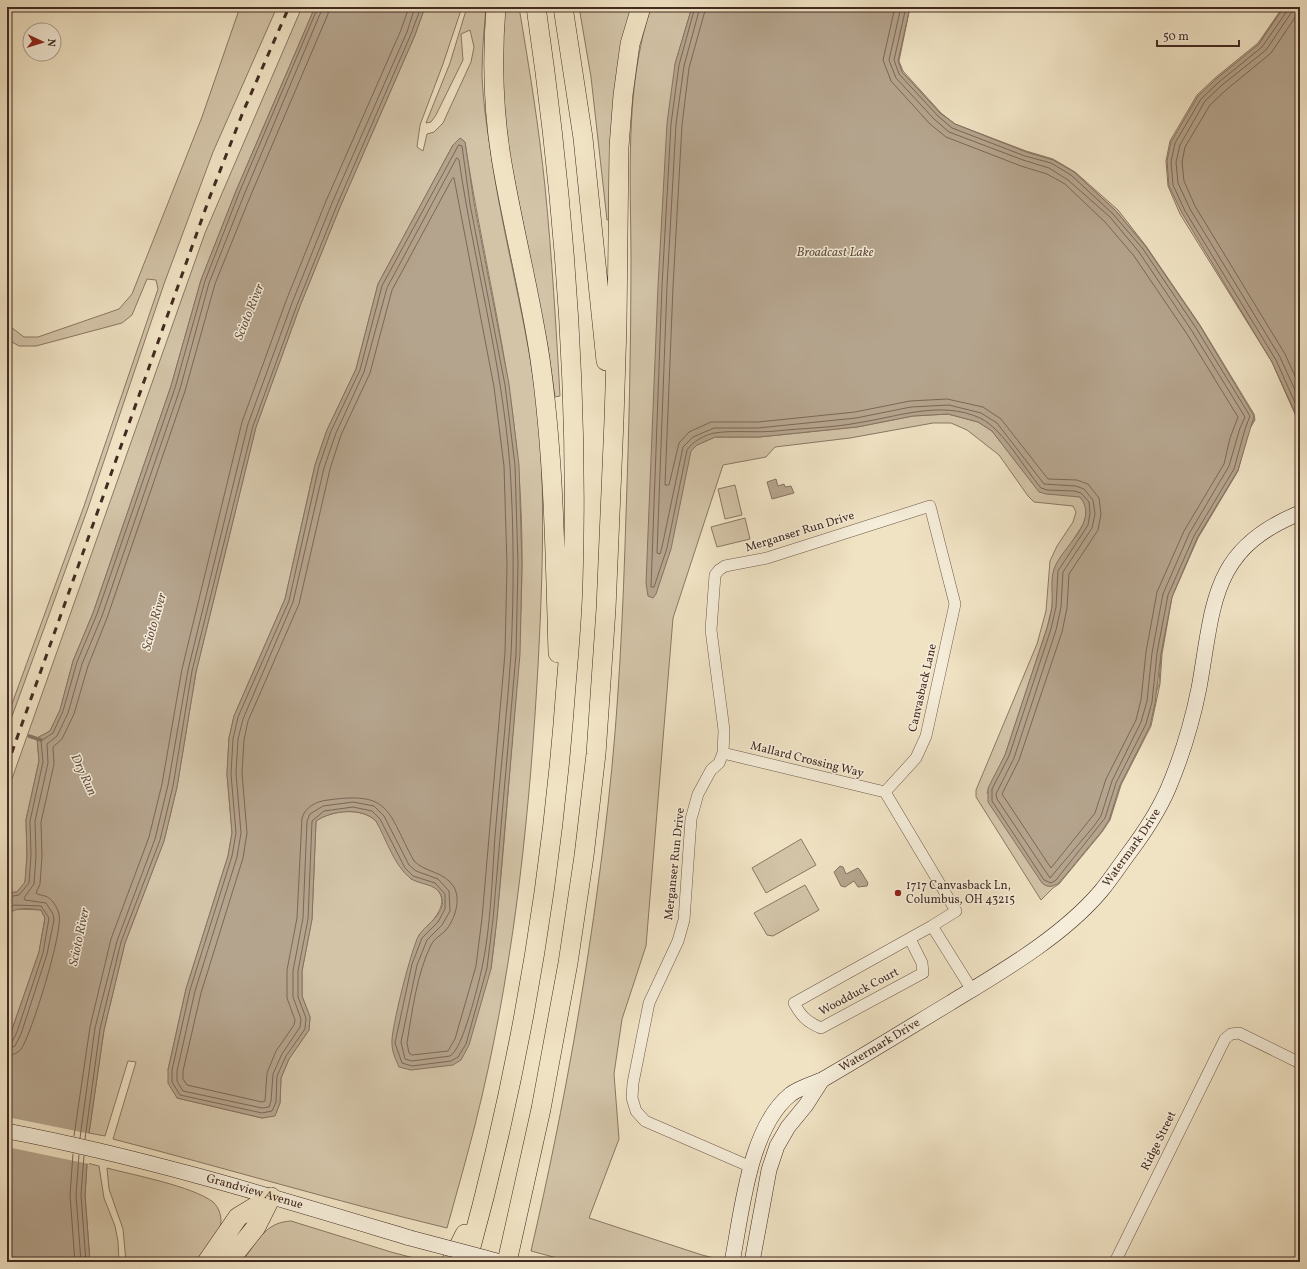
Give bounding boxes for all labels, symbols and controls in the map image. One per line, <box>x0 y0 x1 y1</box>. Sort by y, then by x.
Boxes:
north arrow <box>22 22 62 62</box>
scale bar <box>1157 22 1239 48</box>
text: 50 m <box>1163 29 1189 45</box>
text: N <box>43 38 58 47</box>
water label: Broadcast Lake <box>797 244 874 262</box>
water label: Scioto River <box>231 281 269 343</box>
street label: Merganser Run Drive <box>744 508 857 556</box>
water label: Scioto River <box>138 591 172 653</box>
street label: Canvasback Lane <box>905 642 941 734</box>
street label: Mallard Crossing Way <box>749 738 866 782</box>
water label: Dry Run <box>66 751 101 799</box>
street label: Watermark Drive <box>1099 806 1165 890</box>
street label: Merganser Run Drive <box>661 807 689 921</box>
place label: 1717 Canvasback Ln, Columbus, OH 43215 <box>906 878 1015 908</box>
marker: 1717 Canvasback Ln, Columbus, OH 43215 <box>893 888 903 898</box>
water label: Scioto River <box>65 906 95 968</box>
street label: Woodduck Court <box>816 964 902 1020</box>
street label: Watermark Drive <box>836 1015 923 1076</box>
street label: Ridge Street <box>1138 1109 1180 1173</box>
street label: Grandview Avenue <box>204 1171 305 1214</box>

